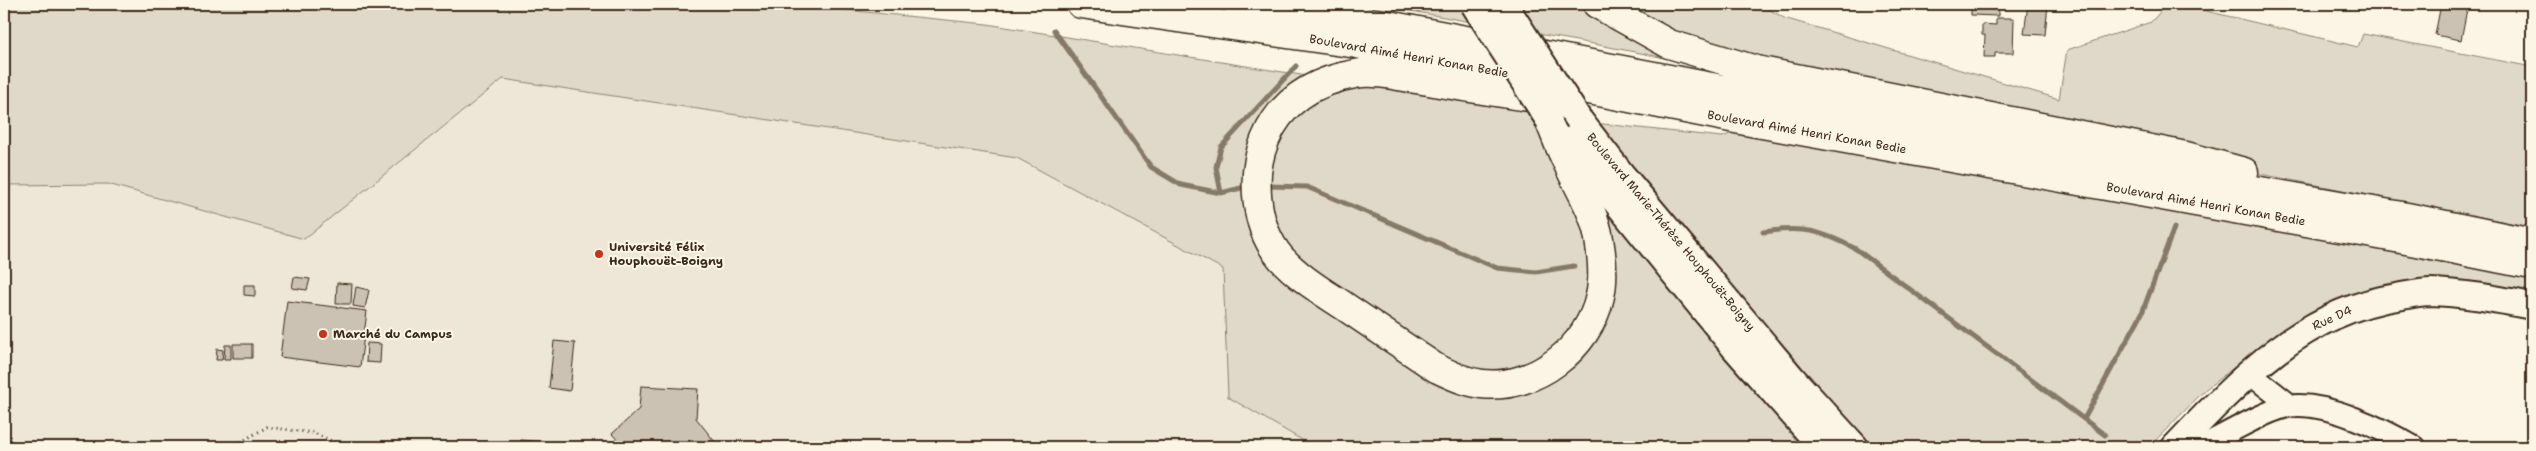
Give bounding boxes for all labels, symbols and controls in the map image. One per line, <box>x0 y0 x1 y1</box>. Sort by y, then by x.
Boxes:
street label: Boulevard Aimé Henri Konan Bedie <box>1308 31 1510 81</box>
street label: Boulevard Aimé Henri Konan Bedie <box>1706 107 1908 157</box>
street label: Boulevard Marie-Thérèse Houphouët-Boigny <box>1583 130 1759 335</box>
street label: Boulevard Aimé Henri Konan Bedie <box>2105 179 2307 229</box>
place label: Université Félix Houphouët-Boigny <box>609 239 723 269</box>
marker: Université Félix Houphouët-Boigny <box>593 248 605 260</box>
street label: Rue D4 <box>2310 302 2354 334</box>
place label: Marché du Campus <box>333 326 452 342</box>
marker: Marché du Campus <box>317 328 329 340</box>

